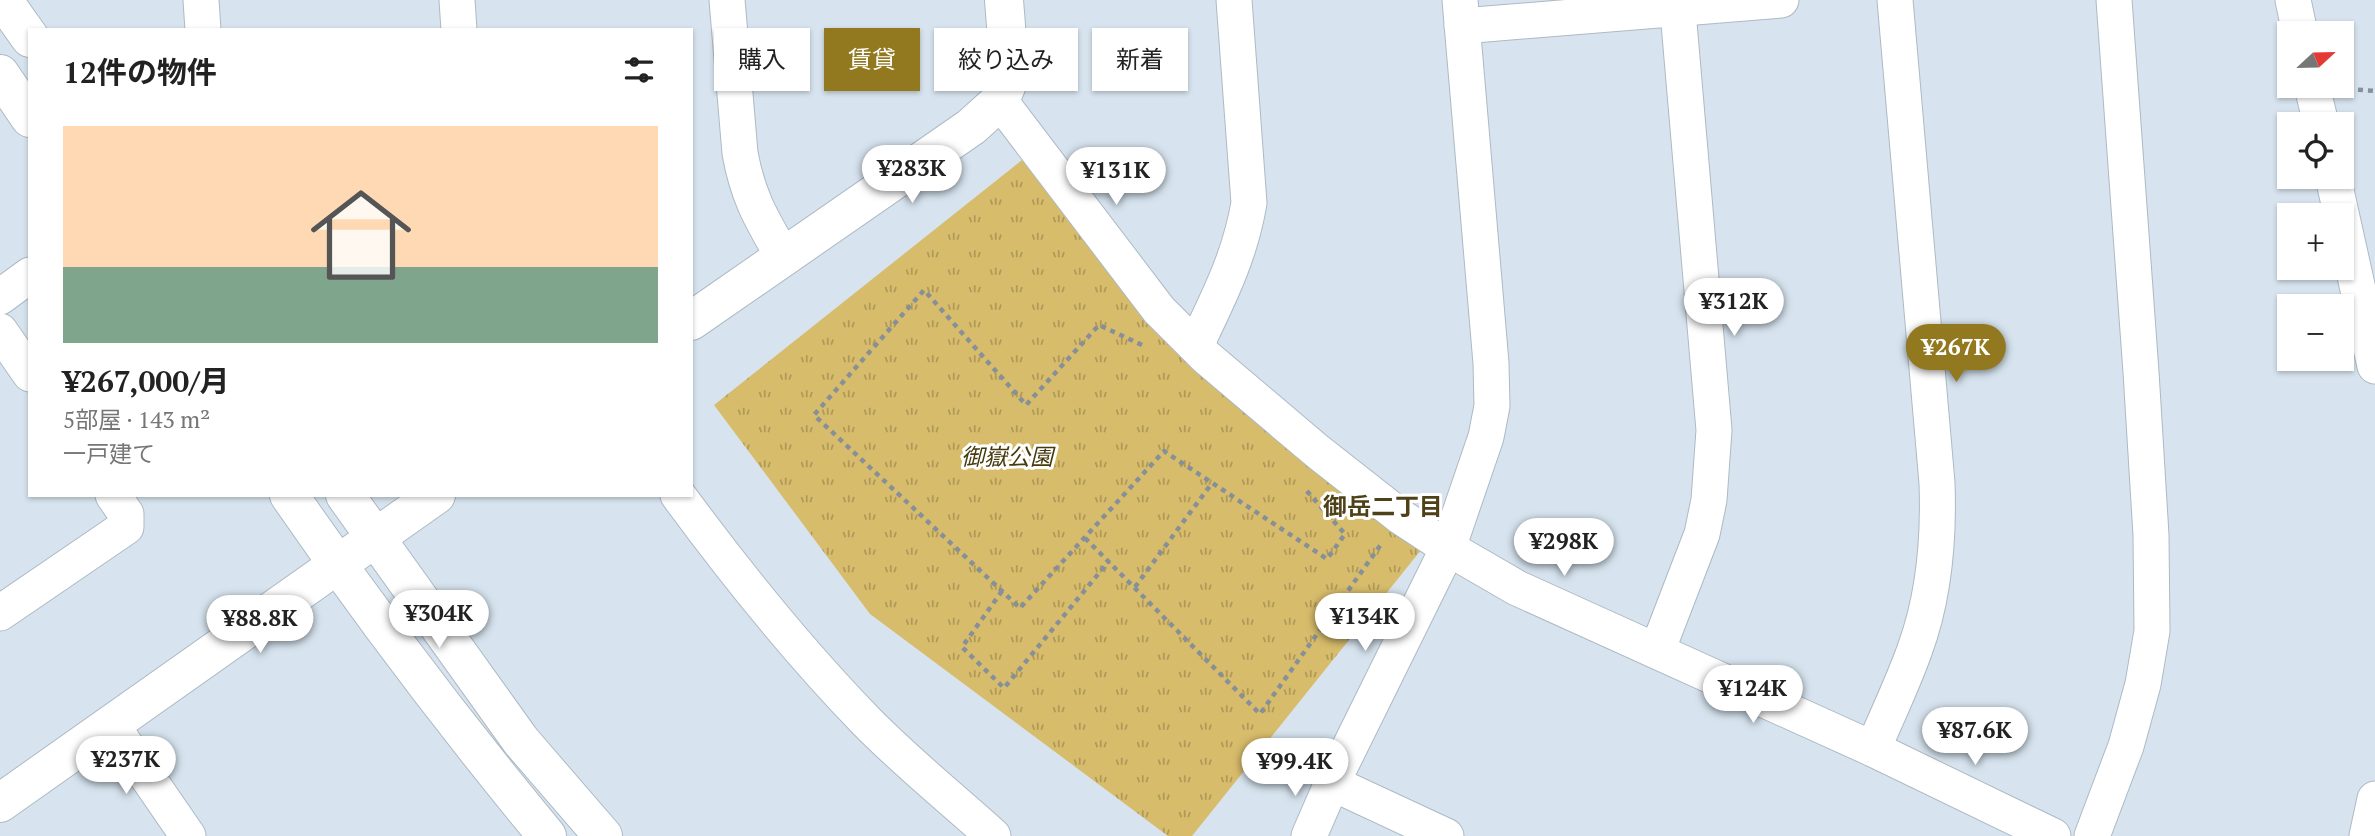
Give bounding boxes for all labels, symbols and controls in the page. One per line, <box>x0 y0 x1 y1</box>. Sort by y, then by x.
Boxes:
north arrow <box>2277 21 2354 98</box>
map controls <box>2277 21 2354 371</box>
chip: 購入 <box>714 28 810 91</box>
chip: 賃貸 <box>824 28 920 91</box>
chip: 絞り込み <box>934 28 1078 91</box>
chip: 新着 <box>1092 28 1188 91</box>
icon: filters <box>620 51 658 89</box>
text: 12件の物件 <box>63 52 217 92</box>
button: locate <box>2277 112 2354 189</box>
pin: ¥283K <box>863 146 961 205</box>
pin: ¥131K <box>1067 148 1165 207</box>
text: ¥283K <box>878 152 946 183</box>
text: ¥131K <box>1082 154 1150 185</box>
icon: home <box>298 172 424 298</box>
button: + <box>2277 203 2354 280</box>
pin: ¥312K <box>1685 278 1783 338</box>
text: ¥312K <box>1700 285 1768 316</box>
button: − <box>2277 294 2354 371</box>
pin: ¥267K <box>1907 324 2005 384</box>
text: ¥267K <box>1922 331 1990 362</box>
text: ¥267,000/月 <box>63 361 230 401</box>
text: 5部屋 · 143 m² <box>63 404 210 435</box>
text: 一戸建て <box>63 438 155 469</box>
park label: 御嶽公園 <box>961 441 1056 472</box>
district label: 御岳二丁目 <box>1323 490 1443 522</box>
pin: ¥298K <box>1515 518 1613 578</box>
text: ¥298K <box>1530 525 1598 556</box>
pin: ¥304K <box>390 590 488 650</box>
pin: ¥134K <box>1316 594 1414 653</box>
pin: ¥88.8K <box>203 596 317 655</box>
text: ¥304K <box>405 597 473 628</box>
text: ¥134K <box>1331 600 1399 631</box>
text: ¥88.8K <box>222 602 298 633</box>
pin: ¥124K <box>1704 666 1802 725</box>
text: ¥124K <box>1719 672 1787 703</box>
pin: ¥87.6K <box>1918 708 2032 767</box>
text: ¥87.6K <box>1938 714 2012 745</box>
pin: ¥237K <box>77 736 175 796</box>
pin: ¥99.4K <box>1238 738 1352 798</box>
text: ¥237K <box>92 743 160 774</box>
text: ¥99.4K <box>1257 745 1333 776</box>

